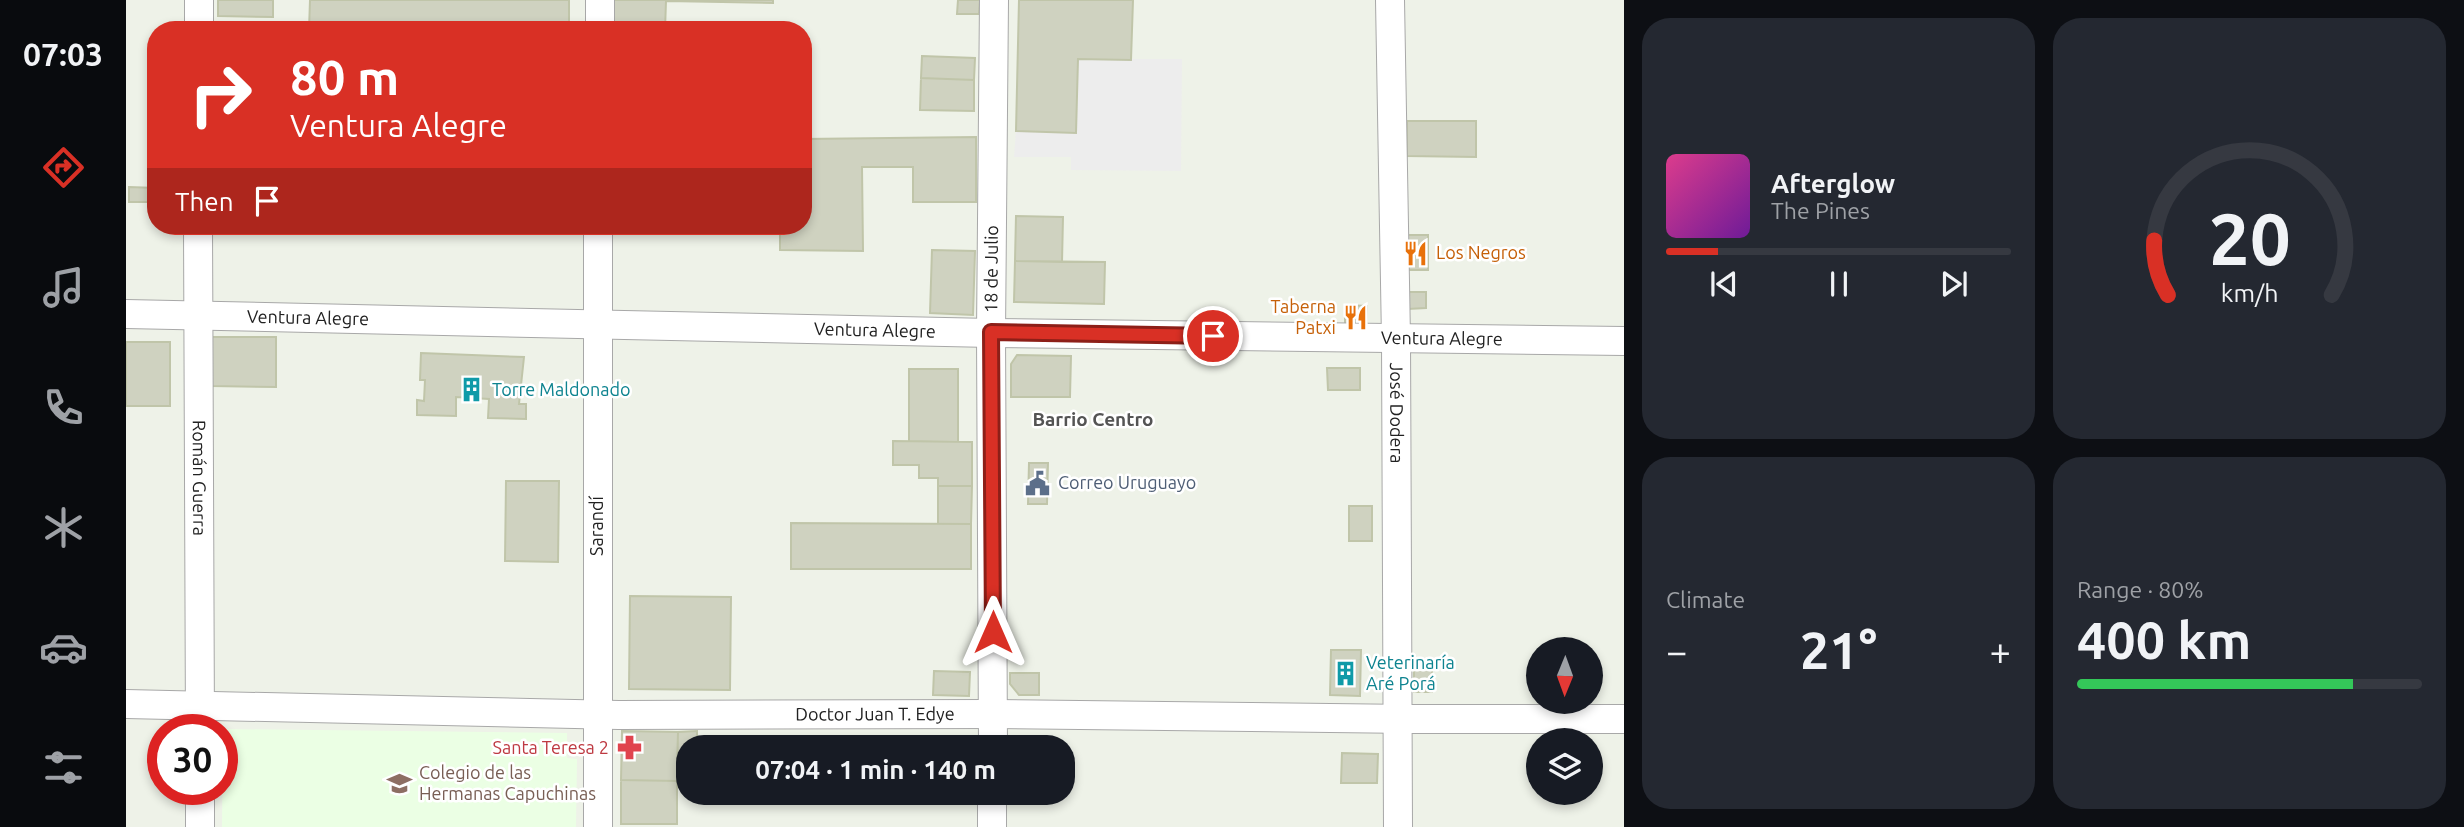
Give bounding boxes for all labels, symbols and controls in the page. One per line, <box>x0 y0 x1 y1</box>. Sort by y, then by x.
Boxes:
text: 07:03 <box>23 36 103 72</box>
icon: right <box>175 49 266 140</box>
text: 80 m <box>290 49 399 104</box>
text: Ventura Alegre <box>290 107 507 143</box>
icon: directions <box>39 143 88 192</box>
text: Afterglow <box>1771 169 1895 198</box>
icon: arrive <box>248 182 286 220</box>
text: Then <box>175 187 234 216</box>
text: 20 <box>2208 197 2291 279</box>
text: The Pines <box>1771 198 1870 223</box>
street label: 18 de Julio <box>980 225 1001 313</box>
restaurant icon: Los Negros <box>1402 239 1430 267</box>
place label: Los Negros <box>1436 242 1526 262</box>
icon: music <box>39 263 88 312</box>
icon: previous <box>1705 265 1743 303</box>
icon: pause <box>1820 265 1858 303</box>
icon: next <box>1935 265 1973 303</box>
text: km/h <box>2221 279 2278 307</box>
place label: Taberna Patxi <box>1271 296 1336 337</box>
restaurant icon: Taberna Patxi <box>1342 303 1370 331</box>
street label: Ventura Alegre <box>247 306 369 328</box>
pin <box>1183 306 1243 366</box>
icon: arrive <box>1194 317 1232 355</box>
street label: Ventura Alegre <box>814 318 936 341</box>
street label: Ventura Alegre <box>1381 327 1503 348</box>
street label: José Dodera <box>1387 362 1408 464</box>
building icon: Torre Maldonado <box>458 376 486 404</box>
place label: Torre Maldonado <box>492 379 631 399</box>
icon: phone <box>39 383 88 432</box>
district label: Barrio Centro <box>1032 408 1154 430</box>
street label: Román Guerra <box>190 420 210 536</box>
public building icon: Correo Uruguayo <box>1024 469 1052 497</box>
place label: Correo Uruguayo <box>1058 472 1196 492</box>
street label: Sarandí <box>586 495 606 556</box>
icon: climate <box>39 503 88 552</box>
text: Range · 80% <box>2077 577 2204 602</box>
text: Climate <box>1666 587 1745 612</box>
position arrow <box>956 595 1030 669</box>
text: 400 km <box>2077 611 2251 669</box>
text: 21° <box>1800 621 1877 679</box>
icon: car <box>39 623 88 672</box>
text: − <box>1666 630 1687 672</box>
text: + <box>1990 630 2011 672</box>
north arrow <box>1526 637 1603 714</box>
map controls <box>1526 637 1603 805</box>
place label: Veterinaría Aré Porá <box>1366 652 1455 693</box>
building icon: Veterinaría Aré Porá <box>1332 659 1360 687</box>
street label: Doctor Juan T. Edye <box>795 703 955 724</box>
speed limit sign: 30 <box>147 714 238 805</box>
button: layers <box>1526 728 1603 805</box>
pharmacy icon: Santa Teresa 2 <box>615 734 643 762</box>
place label: Santa Teresa 2 <box>492 737 609 757</box>
icon: filters <box>39 743 88 792</box>
text: 07:04 · 1 min · 140 m <box>755 755 996 784</box>
place label: Colegio de las Hermanas Capuchinas <box>419 762 596 803</box>
school or university icon: Colegio de las Hermanas Capuchinas <box>385 769 413 797</box>

